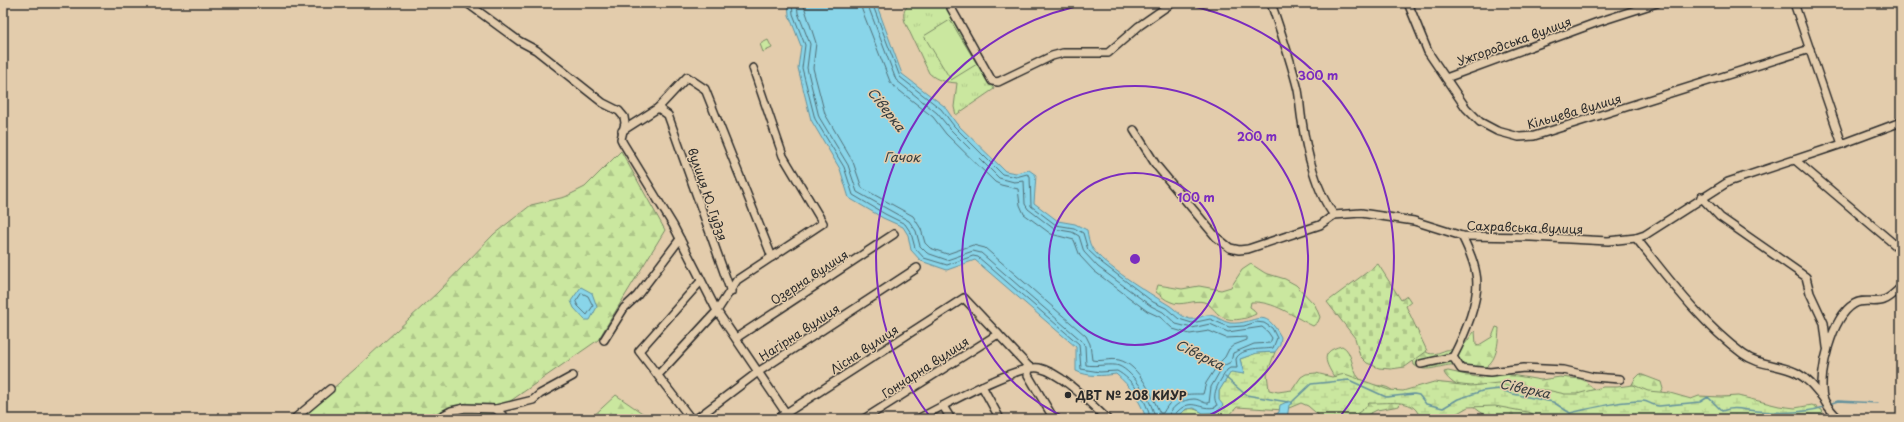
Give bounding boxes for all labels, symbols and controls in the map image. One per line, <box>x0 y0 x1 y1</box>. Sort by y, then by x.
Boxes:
street label: Ужгородська вулиця <box>1454 12 1574 70</box>
text: 300 m <box>1298 66 1338 84</box>
water label: Сіверка <box>864 83 911 136</box>
street label: Кільцева вулиця <box>1525 89 1623 133</box>
text: 200 m <box>1237 127 1277 145</box>
street label: вулиця Ю. Гудзя <box>684 145 732 243</box>
water label: Гачок <box>884 147 921 166</box>
text: 100 m <box>1177 188 1215 206</box>
street label: Сахравська вулиця <box>1466 216 1584 238</box>
street label: Озерна вулиця <box>767 245 851 309</box>
centre of rings <box>1128 252 1142 266</box>
street label: Нагірна вулиця <box>755 299 843 365</box>
street label: Лісна вулиця <box>826 320 902 378</box>
street label: Гончарна вулиця <box>878 332 972 402</box>
water label: Сіверка <box>1173 334 1228 374</box>
water label: Сіверка <box>1498 373 1553 403</box>
place label: ДВТ № 208 КИУР <box>1075 386 1187 404</box>
marker: ДВТ № 208 КИУР <box>1063 390 1073 400</box>

